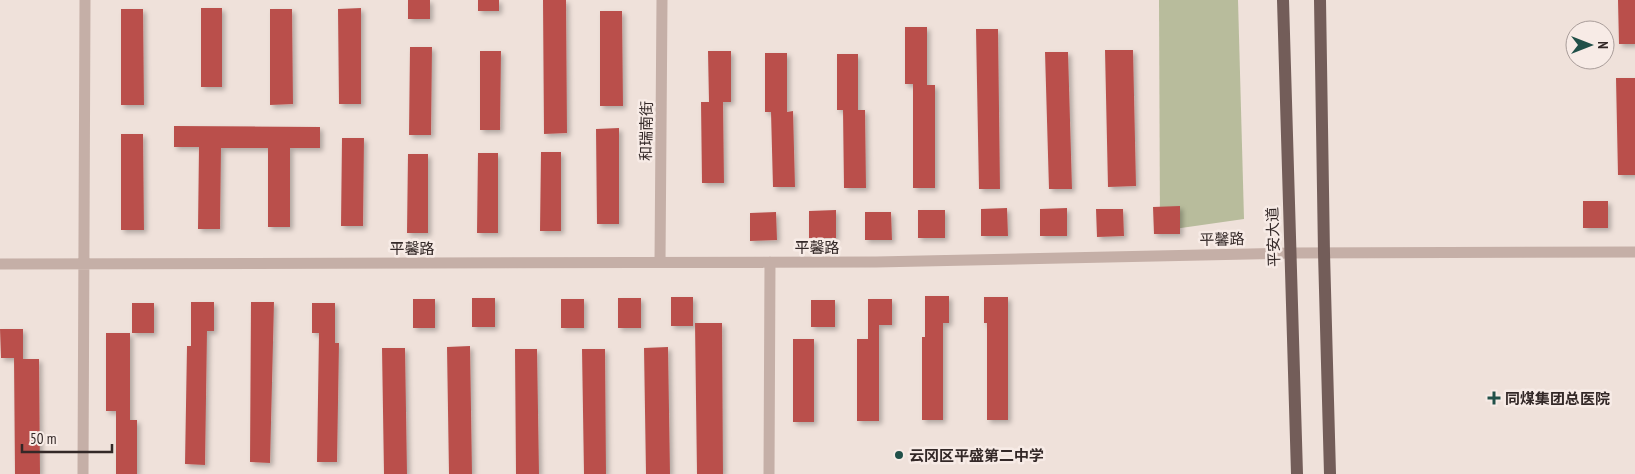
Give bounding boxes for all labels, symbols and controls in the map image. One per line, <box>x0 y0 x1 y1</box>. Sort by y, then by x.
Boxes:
north arrow <box>1565 20 1615 70</box>
text: N <box>1594 41 1612 49</box>
street label: 和瑞南街 <box>636 101 656 161</box>
street label: 平安大道 <box>1262 207 1284 267</box>
street label: 平馨路 <box>1199 229 1245 249</box>
street label: 平馨路 <box>794 238 840 257</box>
street label: 平馨路 <box>389 239 435 258</box>
place label: 同煤集团总医院 <box>1505 389 1610 408</box>
marker: 同煤集团总医院 <box>1487 391 1501 405</box>
scale bar <box>22 422 112 454</box>
text: 50 m <box>30 429 56 448</box>
place label: 云冈区平盛第二中学 <box>909 446 1044 465</box>
marker: 云冈区平盛第二中学 <box>893 449 905 461</box>

